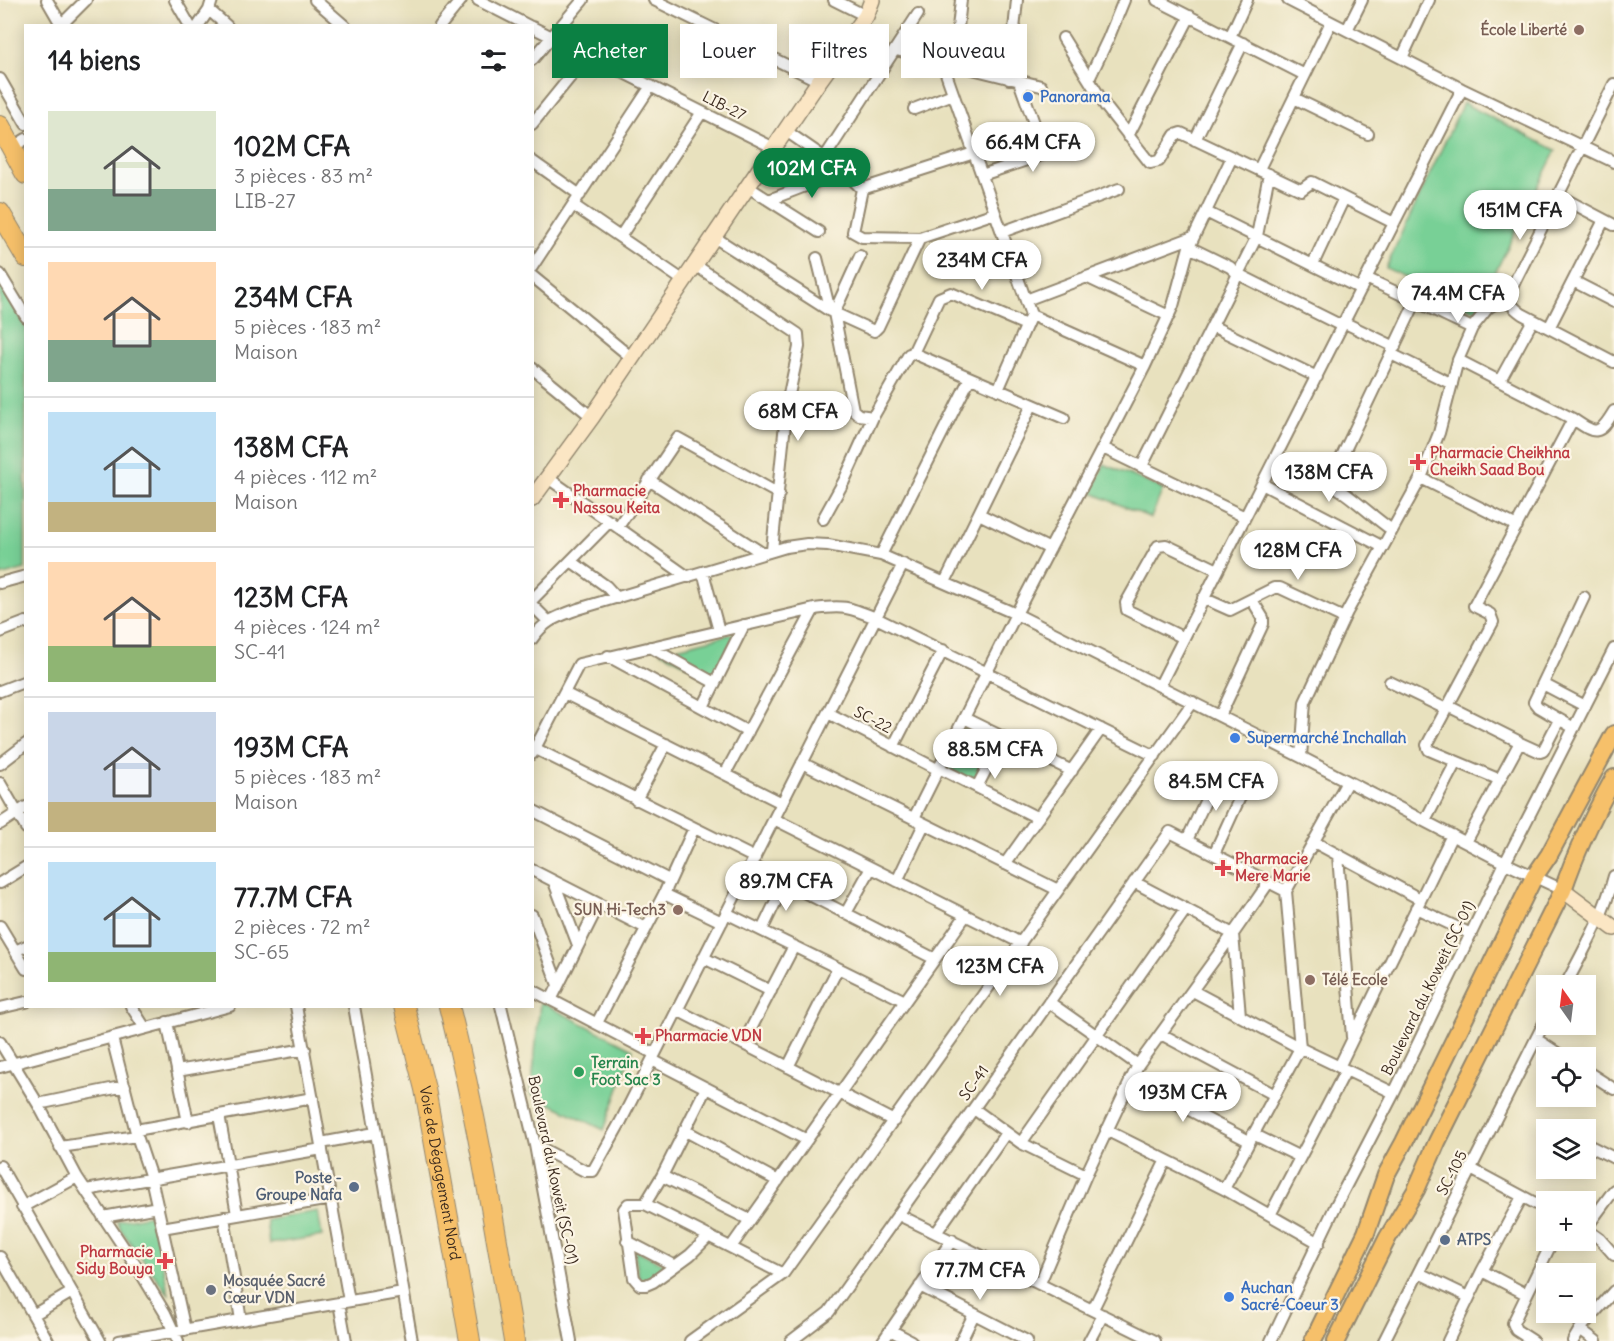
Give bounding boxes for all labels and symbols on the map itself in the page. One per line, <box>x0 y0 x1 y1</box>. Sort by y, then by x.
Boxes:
place label: École Liberté <box>1481 19 1567 39</box>
marker: École Liberté <box>1572 23 1586 37</box>
street label: LIB-27 <box>699 87 749 124</box>
place label: Panorama <box>1040 87 1111 106</box>
marker: Panorama <box>1021 90 1035 104</box>
pin: 66.4M CFA <box>964 122 1102 173</box>
pin: 102M CFA <box>750 148 874 199</box>
pin: 151M CFA <box>1458 190 1582 241</box>
pin: 234M CFA <box>920 240 1044 291</box>
pin: 74.4M CFA <box>1389 273 1527 324</box>
pin: 68M CFA <box>743 391 853 442</box>
place label: Pharmacie Cheikhna Cheikh Saad Bou <box>1430 443 1571 479</box>
pin: 138M CFA <box>1267 452 1391 503</box>
marker: Pharmacie Cheikhna Cheikh Saad Bou <box>1411 455 1425 469</box>
place label: Pharmacie Nassou Keita <box>573 481 661 517</box>
marker: Pharmacie Nassou Keita <box>554 493 568 507</box>
pin: 128M CFA <box>1236 530 1360 581</box>
street label: SC-22 <box>851 702 895 737</box>
place label: Supermarché Inchallah <box>1247 728 1407 748</box>
pin: 88.5M CFA <box>926 729 1064 780</box>
marker: Supermarché Inchallah <box>1228 731 1242 745</box>
pin: 84.5M CFA <box>1147 761 1285 812</box>
place label: Pharmacie Mere Marie <box>1235 849 1311 885</box>
pin: 89.7M CFA <box>717 861 855 912</box>
marker: Pharmacie Mere Marie <box>1216 861 1230 875</box>
street label: Boulevard du Koweit (SC-01) <box>1377 897 1478 1078</box>
place label: SUN Hi-Tech3 <box>574 900 666 919</box>
marker: SUN Hi-Tech3 <box>671 903 685 917</box>
pin: 123M CFA <box>938 946 1062 997</box>
place label: Télé Ecole <box>1322 970 1388 989</box>
marker: Télé Ecole <box>1303 973 1317 987</box>
north arrow <box>1536 975 1596 1035</box>
place label: Pharmacie VDN <box>655 1026 762 1045</box>
marker: Pharmacie VDN <box>636 1029 650 1043</box>
place label: Terrain Foot Sac 3 <box>591 1053 661 1089</box>
street label: SC-41 <box>955 1061 992 1104</box>
marker: Terrain Foot Sac 3 <box>572 1065 586 1079</box>
pin: 193M CFA <box>1121 1072 1245 1123</box>
street label: Boulevard du Koweit (SC-01) <box>524 1074 583 1266</box>
street label: Voie de Dégagement Nord <box>416 1084 465 1262</box>
street label: SC-105 <box>1432 1147 1471 1198</box>
place label: Poste - Groupe Nafa <box>256 1168 342 1205</box>
marker: Poste - Groupe Nafa <box>347 1180 361 1194</box>
place label: ATPS <box>1457 1230 1491 1249</box>
marker: ATPS <box>1438 1233 1452 1247</box>
place label: Pharmacie Sidy Bouya <box>76 1242 153 1279</box>
pin: 77.7M CFA <box>911 1250 1049 1301</box>
marker: Pharmacie Sidy Bouya <box>158 1254 172 1268</box>
place label: Mosquée Sacré Cœur VDN <box>223 1271 325 1307</box>
place label: Auchan Sacré-Coeur 3 <box>1241 1278 1339 1314</box>
marker: Mosquée Sacré Cœur VDN <box>204 1283 218 1297</box>
marker: Auchan Sacré-Coeur 3 <box>1222 1290 1236 1304</box>

